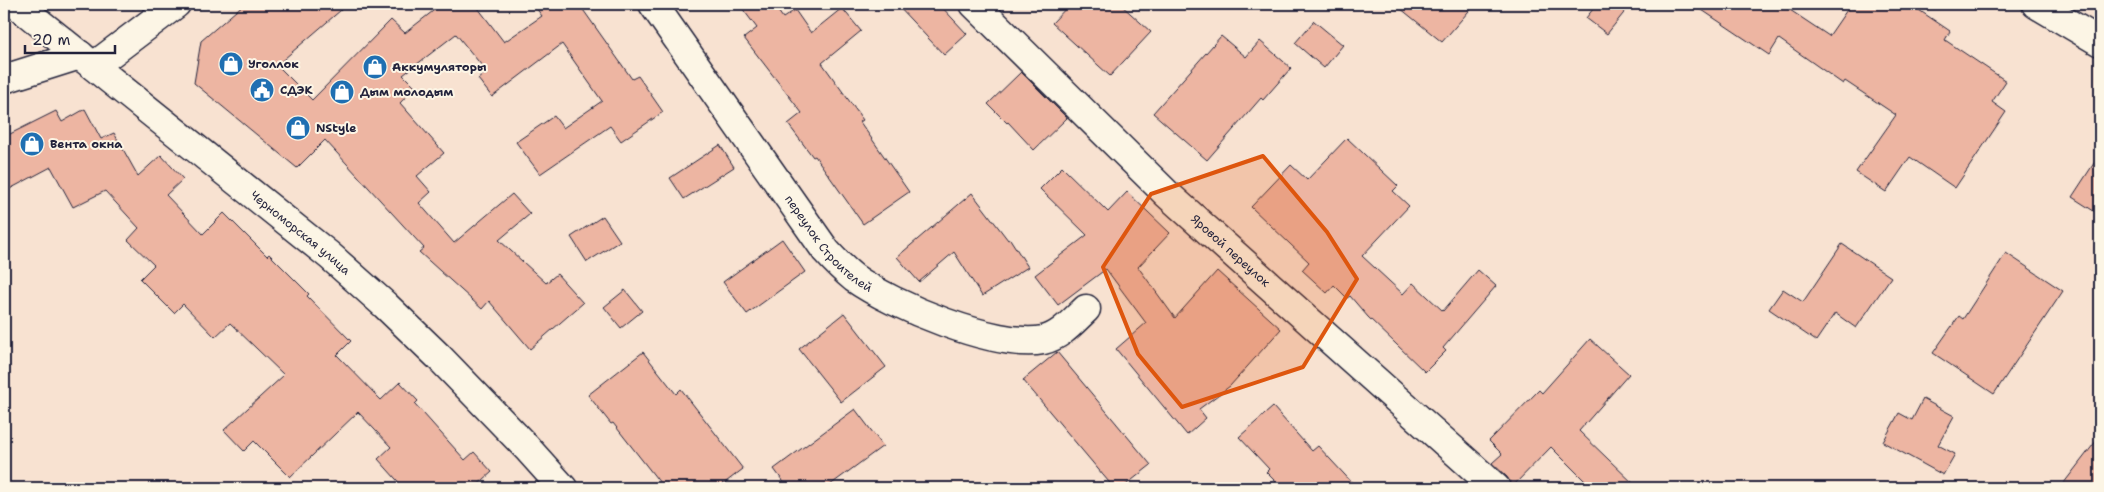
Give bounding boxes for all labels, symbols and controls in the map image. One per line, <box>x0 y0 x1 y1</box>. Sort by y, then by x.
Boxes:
scale bar <box>25 22 115 54</box>
text: 20 m <box>32 30 71 50</box>
shop icon: Уголлок <box>218 51 244 77</box>
shop icon: Аккумуляторы <box>362 54 388 80</box>
place label: Уголлок <box>248 56 299 72</box>
place label: Аккумуляторы <box>392 59 487 75</box>
public building icon: СДЭК <box>249 77 275 103</box>
shop icon: Дым молодым <box>329 79 355 105</box>
place label: СДЭК <box>280 82 314 98</box>
place label: Дым молодым <box>360 84 453 100</box>
shop icon: NStyle <box>285 115 311 141</box>
place label: NStyle <box>316 120 356 136</box>
shop icon: Вента окна <box>19 131 45 157</box>
place label: Вента окна <box>50 136 123 152</box>
street label: Черноморская улица <box>247 187 354 279</box>
street label: переулок Строителей <box>781 192 875 296</box>
street label: Яровой переулок <box>1187 211 1274 291</box>

